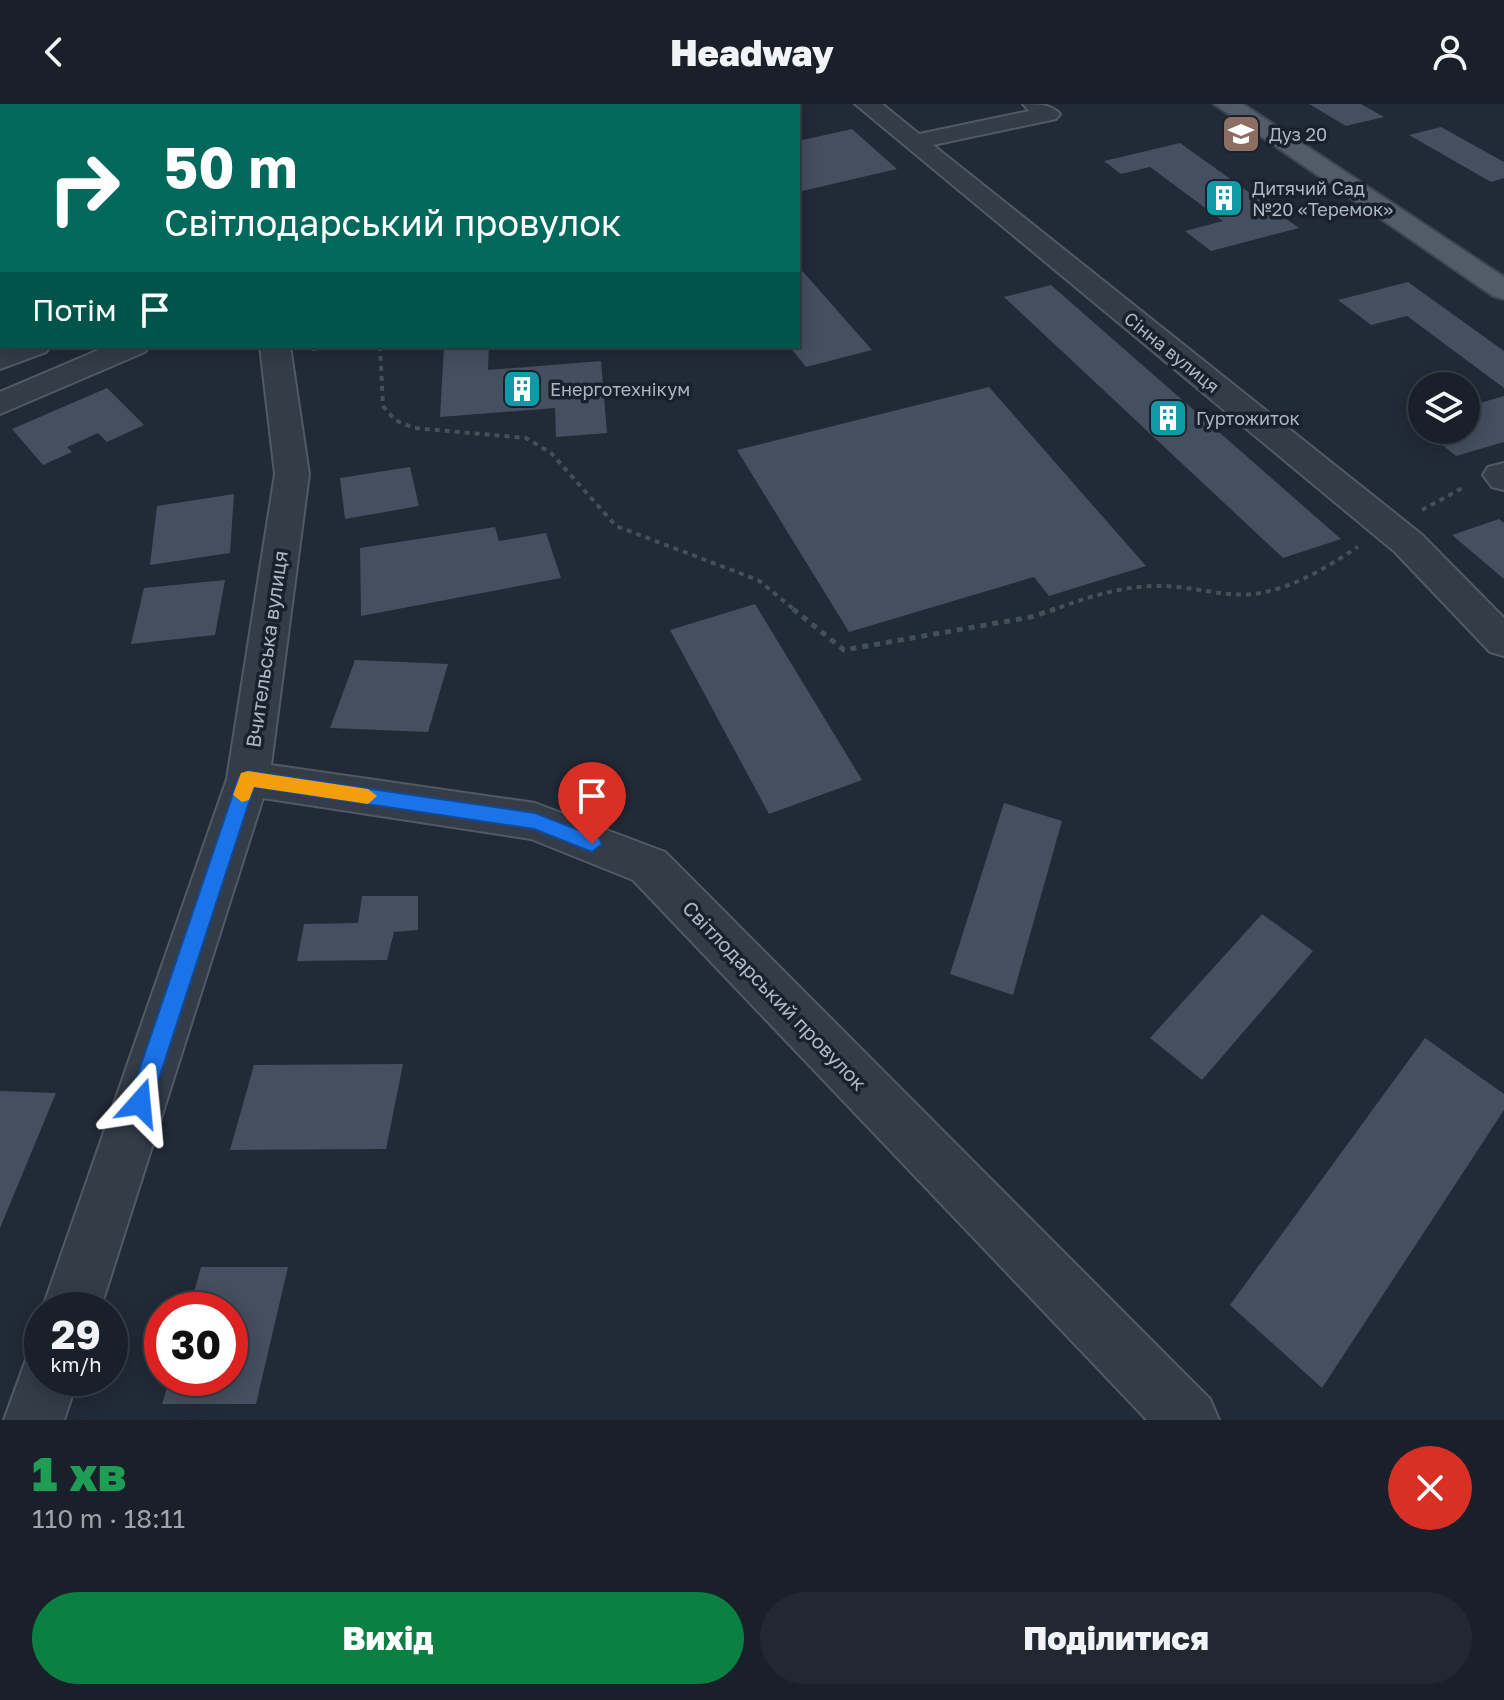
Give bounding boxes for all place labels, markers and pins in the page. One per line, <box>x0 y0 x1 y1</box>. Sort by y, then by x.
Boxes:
school or university icon: Дуз 20 <box>1220 113 1262 155</box>
place label: Дуз 20 <box>1269 123 1327 145</box>
building icon: Дитячий Сад №20 «Теремок» <box>1203 177 1245 219</box>
place label: Дитячий Сад №20 «Теремок» <box>1252 177 1393 220</box>
building icon: Енерготехнікум <box>501 368 543 410</box>
place label: Енерготехнікум <box>550 378 690 400</box>
building icon: Гуртожиток <box>1147 397 1189 439</box>
place label: Гуртожиток <box>1196 407 1300 429</box>
pin <box>558 762 626 844</box>

